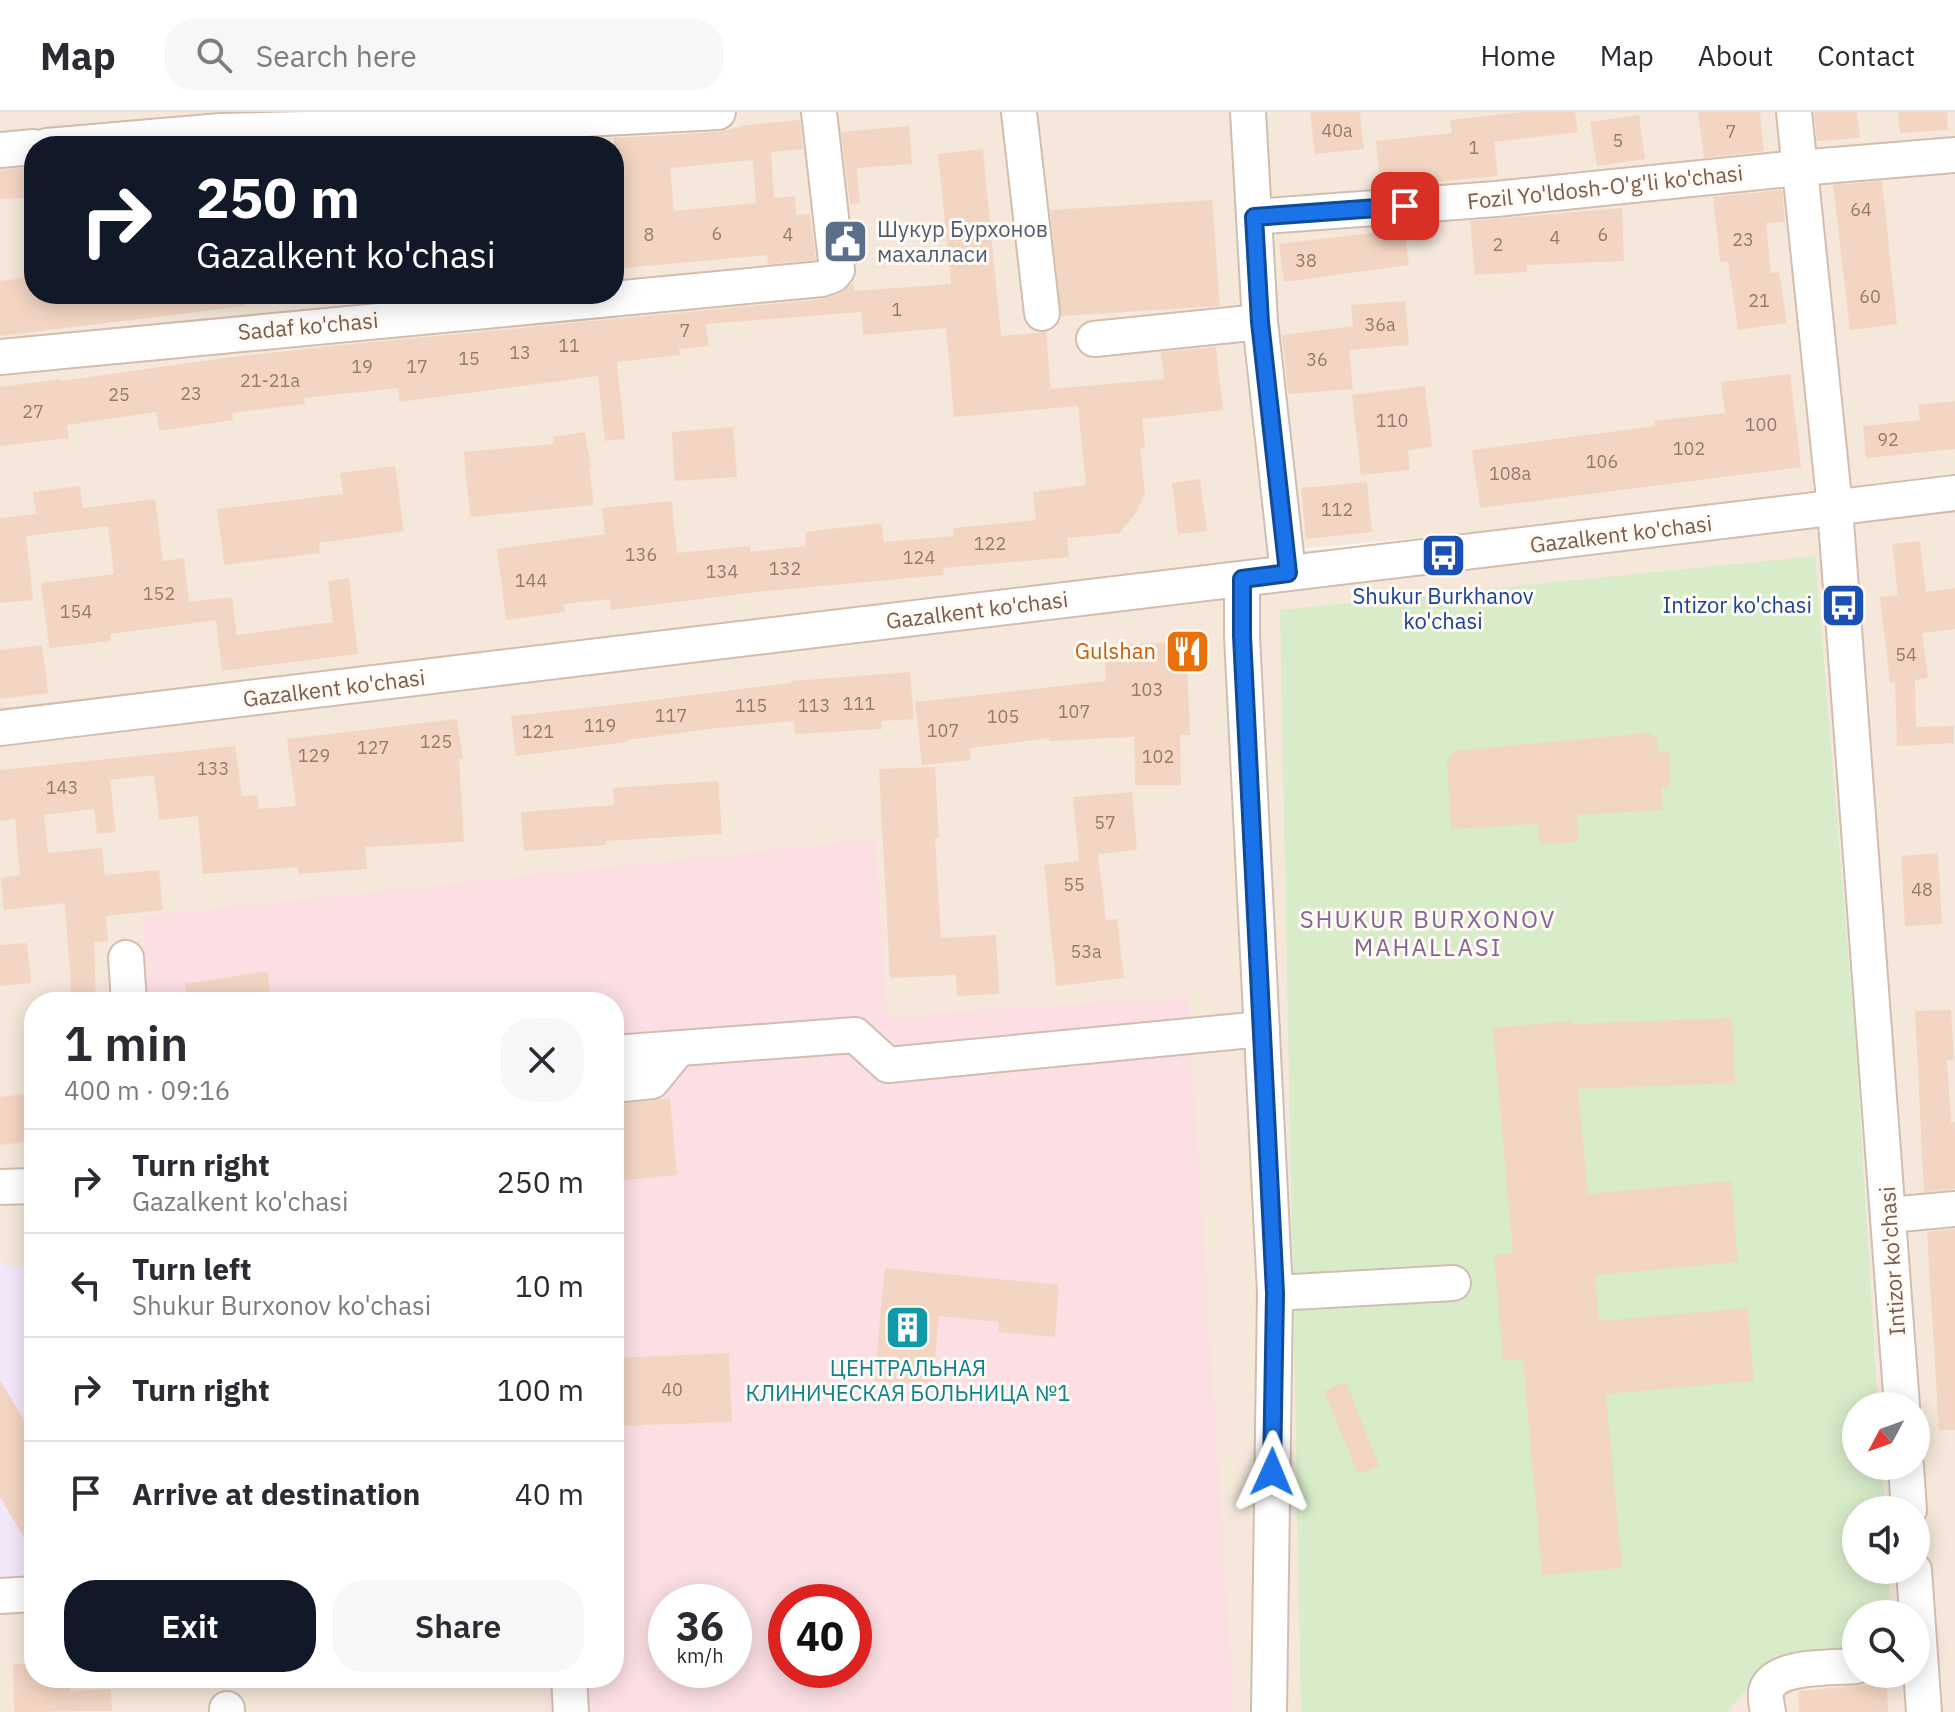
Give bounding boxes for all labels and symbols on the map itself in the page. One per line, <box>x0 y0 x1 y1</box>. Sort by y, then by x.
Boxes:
house number: 40a <box>1321 119 1353 142</box>
house number: 7 <box>1726 120 1736 143</box>
house number: 5 <box>1613 129 1623 152</box>
house number: 1 <box>1469 136 1479 159</box>
street label: Fozil Yo'ldosh-O'g'li ko'chasi <box>1466 158 1744 215</box>
pin <box>1371 172 1439 240</box>
house number: 64 <box>1850 198 1872 221</box>
place label: Шукур Бурхонов махалласи <box>877 214 1048 268</box>
public building icon: Шукур Бурхонов махалласи <box>822 218 870 266</box>
house number: 6 <box>712 222 722 245</box>
house number: 8 <box>644 223 654 246</box>
house number: 4 <box>783 223 794 246</box>
house number: 6 <box>1598 223 1608 246</box>
house number: 4 <box>1550 226 1561 249</box>
house number: 23 <box>1732 228 1754 251</box>
house number: 2 <box>1493 233 1503 256</box>
house number: 38 <box>1295 249 1317 272</box>
house number: 60 <box>1859 285 1881 308</box>
house number: 21 <box>1748 289 1770 312</box>
house number: 1 <box>892 298 902 321</box>
street label: Sadaf ko'chasi <box>237 305 379 346</box>
house number: 36a <box>1364 313 1396 336</box>
house number: 7 <box>680 319 690 342</box>
house number: 11 <box>558 334 580 357</box>
house number: 13 <box>509 341 531 364</box>
house number: 15 <box>458 347 480 370</box>
house number: 36 <box>1306 348 1328 371</box>
house number: 19 <box>351 355 373 378</box>
house number: 17 <box>406 355 428 378</box>
house number: 21-21а <box>240 369 300 392</box>
house number: 23 <box>180 382 202 405</box>
house number: 25 <box>108 383 130 406</box>
house number: 27 <box>22 400 44 423</box>
house number: 110 <box>1376 409 1408 432</box>
house number: 100 <box>1745 413 1777 436</box>
house number: 92 <box>1877 428 1899 451</box>
house number: 102 <box>1673 437 1705 460</box>
house number: 106 <box>1586 450 1618 473</box>
house number: 108a <box>1489 462 1531 485</box>
house number: 112 <box>1321 498 1353 521</box>
street label: Gazalkent ko'chasi <box>1528 508 1714 559</box>
bus stop icon: Shukur Burkhanov ko'chasi <box>1419 531 1467 579</box>
house number: 122 <box>974 532 1006 555</box>
house number: 136 <box>625 543 657 566</box>
house number: 124 <box>903 546 935 569</box>
house number: 132 <box>769 557 801 580</box>
house number: 134 <box>706 560 738 583</box>
house number: 144 <box>515 569 547 592</box>
place label: Shukur Burkhanov ko'chasi <box>1352 581 1534 635</box>
bus stop icon: Intizor ko'chasi <box>1819 581 1867 629</box>
house number: 152 <box>143 582 175 605</box>
street label: Gazalkent ko'chasi <box>884 584 1070 635</box>
place label: Intizor ko'chasi <box>1662 590 1812 619</box>
house number: 154 <box>60 600 92 623</box>
restaurant icon: Gulshan <box>1163 627 1211 675</box>
place label: Gulshan <box>1075 636 1156 665</box>
house number: 54 <box>1895 643 1917 666</box>
street label: Gazalkent ko'chasi <box>241 662 427 713</box>
house number: 103 <box>1131 678 1163 701</box>
house number: 111 <box>843 692 875 715</box>
house number: 115 <box>735 694 767 717</box>
house number: 113 <box>798 694 830 717</box>
house number: 107 <box>1058 700 1090 723</box>
house number: 117 <box>655 704 687 727</box>
house number: 105 <box>987 705 1019 728</box>
house number: 119 <box>584 714 616 737</box>
house number: 107 <box>927 719 959 742</box>
house number: 121 <box>522 720 554 743</box>
house number: 125 <box>420 730 452 753</box>
house number: 127 <box>357 736 389 759</box>
house number: 129 <box>298 744 330 767</box>
house number: 102 <box>1142 745 1174 768</box>
house number: 133 <box>197 757 229 780</box>
house number: 143 <box>46 776 78 799</box>
house number: 57 <box>1094 811 1116 834</box>
house number: 55 <box>1063 873 1085 896</box>
house number: 48 <box>1911 878 1933 901</box>
district label: SHUKUR BURXONOV MAHALLASI <box>1300 903 1556 963</box>
house number: 53а <box>1070 940 1102 963</box>
street label: Intizor ko'chasi <box>1872 1185 1911 1337</box>
building icon: ЦЕНТРАЛЬНАЯ КЛИНИЧЕСКАЯ БОЛЬНИЦА №1 <box>884 1303 932 1351</box>
place label: ЦЕНТРАЛЬНАЯ КЛИНИЧЕСКАЯ БОЛЬНИЦА №1 <box>745 1353 1071 1407</box>
house number: 40 <box>661 1378 683 1401</box>
north arrow <box>1842 1392 1930 1480</box>
position arrow <box>1230 1430 1314 1514</box>
speed limit sign: 40 <box>768 1584 872 1688</box>

